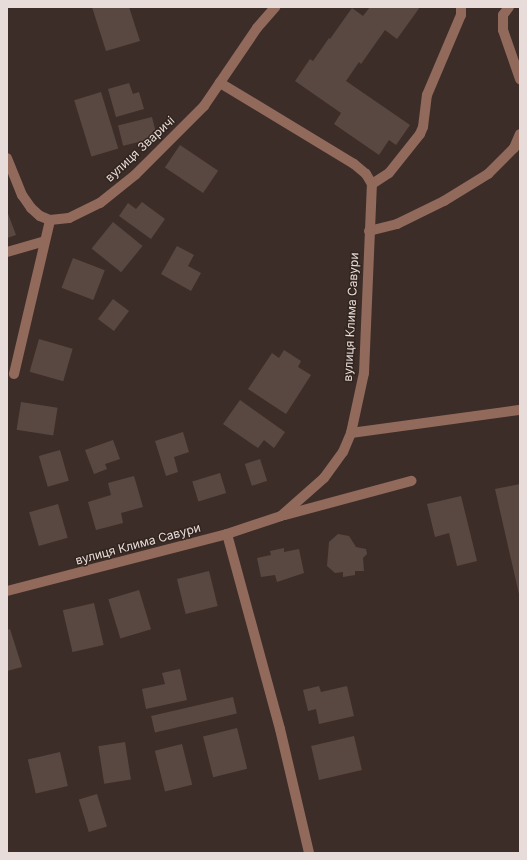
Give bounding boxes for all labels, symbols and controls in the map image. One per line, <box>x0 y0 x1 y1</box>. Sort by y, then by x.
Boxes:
street label: вулиця Зваричі <box>102 113 178 185</box>
street label: вулиця Клима Савури <box>340 252 362 382</box>
street label: вулиця Клима Савури <box>74 520 202 568</box>

